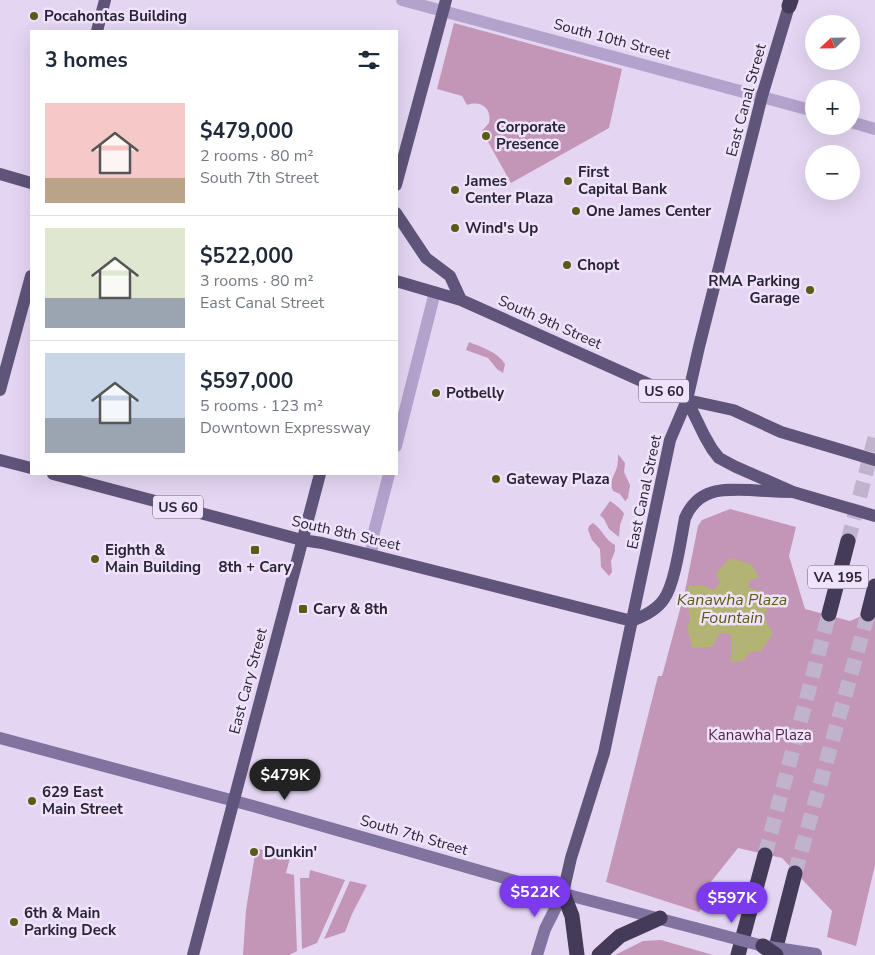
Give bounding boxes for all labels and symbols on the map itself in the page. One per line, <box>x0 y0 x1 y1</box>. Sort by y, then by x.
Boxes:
place label: Pocahontas Building <box>44 6 187 26</box>
marker: Pocahontas Building <box>28 10 40 22</box>
street label: South 10th Street <box>551 14 673 64</box>
north arrow <box>805 15 860 70</box>
street label: East Canal Street <box>721 41 771 159</box>
place label: Corporate Presence <box>496 117 566 154</box>
marker: Corporate Presence <box>480 130 492 142</box>
place label: First Capital Bank <box>578 162 668 199</box>
place label: James Center Plaza <box>464 171 553 208</box>
marker: First Capital Bank <box>562 175 574 187</box>
marker: James Center Plaza <box>449 184 461 196</box>
place label: One James Center <box>586 201 711 221</box>
marker: One James Center <box>570 205 582 217</box>
place label: Wind's Up <box>465 218 538 238</box>
marker: Wind's Up <box>449 222 461 234</box>
place label: Chopt <box>577 255 620 275</box>
marker: Chopt <box>561 259 573 271</box>
place label: RMA Parking Garage <box>708 271 800 308</box>
marker: RMA Parking Garage <box>804 284 816 296</box>
street label: South 9th Street <box>495 290 606 354</box>
road number: US 60 <box>639 380 689 402</box>
place label: Potbelly <box>446 383 504 403</box>
marker: Potbelly <box>430 387 442 399</box>
street label: East Canal Street <box>622 432 666 551</box>
place label: Gateway Plaza <box>506 469 610 489</box>
marker: Gateway Plaza <box>490 473 502 485</box>
road number: US 60 <box>153 496 203 518</box>
street label: South 8th Street <box>290 511 403 555</box>
place label: Eighth & Main Building <box>105 540 201 577</box>
marker: 8th + Cary <box>249 544 261 556</box>
marker: Eighth & Main Building <box>89 553 101 565</box>
place label: 8th + Cary <box>219 557 292 577</box>
road number: VA 195 <box>808 566 868 588</box>
water label: Kanawha Plaza Fountain <box>677 589 787 629</box>
place label: Cary & 8th <box>313 599 388 619</box>
marker: Cary & 8th <box>297 603 309 615</box>
street label: East Cary Street <box>224 625 272 736</box>
park label: Kanawha Plaza <box>708 725 812 745</box>
pin: $479K <box>250 758 320 801</box>
place label: 629 East Main Street <box>42 782 123 819</box>
marker: 629 East Main Street <box>26 795 38 807</box>
street label: South 7th Street <box>358 810 471 860</box>
place label: Dunkin' <box>264 842 317 862</box>
marker: Dunkin' <box>248 846 260 858</box>
pin: $522K <box>500 876 570 918</box>
pin: $597K <box>697 882 767 924</box>
place label: 6th & Main Parking Deck <box>24 903 117 940</box>
marker: 6th & Main Parking Deck <box>8 916 20 928</box>

